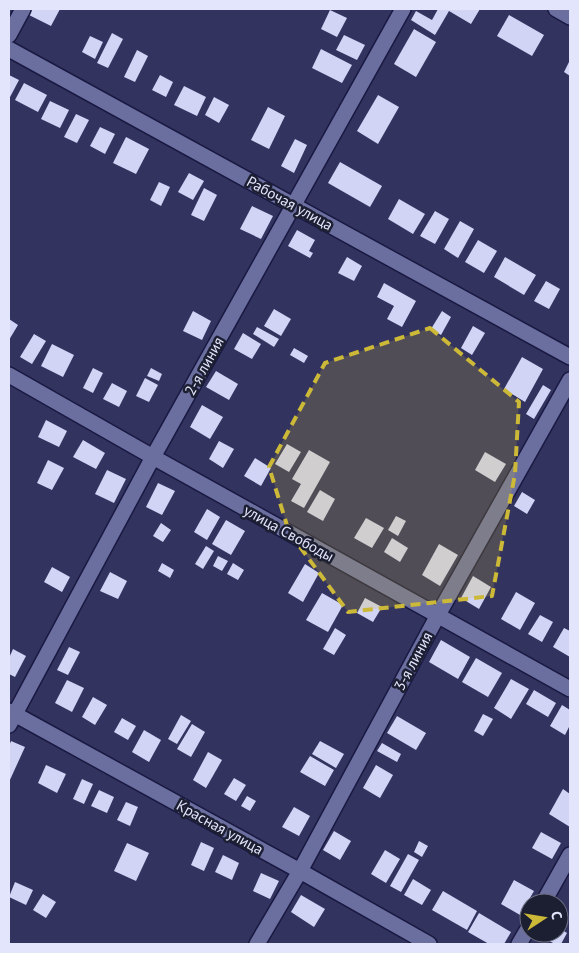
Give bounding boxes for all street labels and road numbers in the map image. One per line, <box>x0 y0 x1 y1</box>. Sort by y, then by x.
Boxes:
street label: Рабочая улица <box>244 172 336 234</box>
street label: 2-я линия <box>180 333 228 399</box>
street label: улица Свободы <box>241 500 337 566</box>
street label: 3-я линия <box>390 628 436 694</box>
street label: Красная улица <box>173 795 267 859</box>

